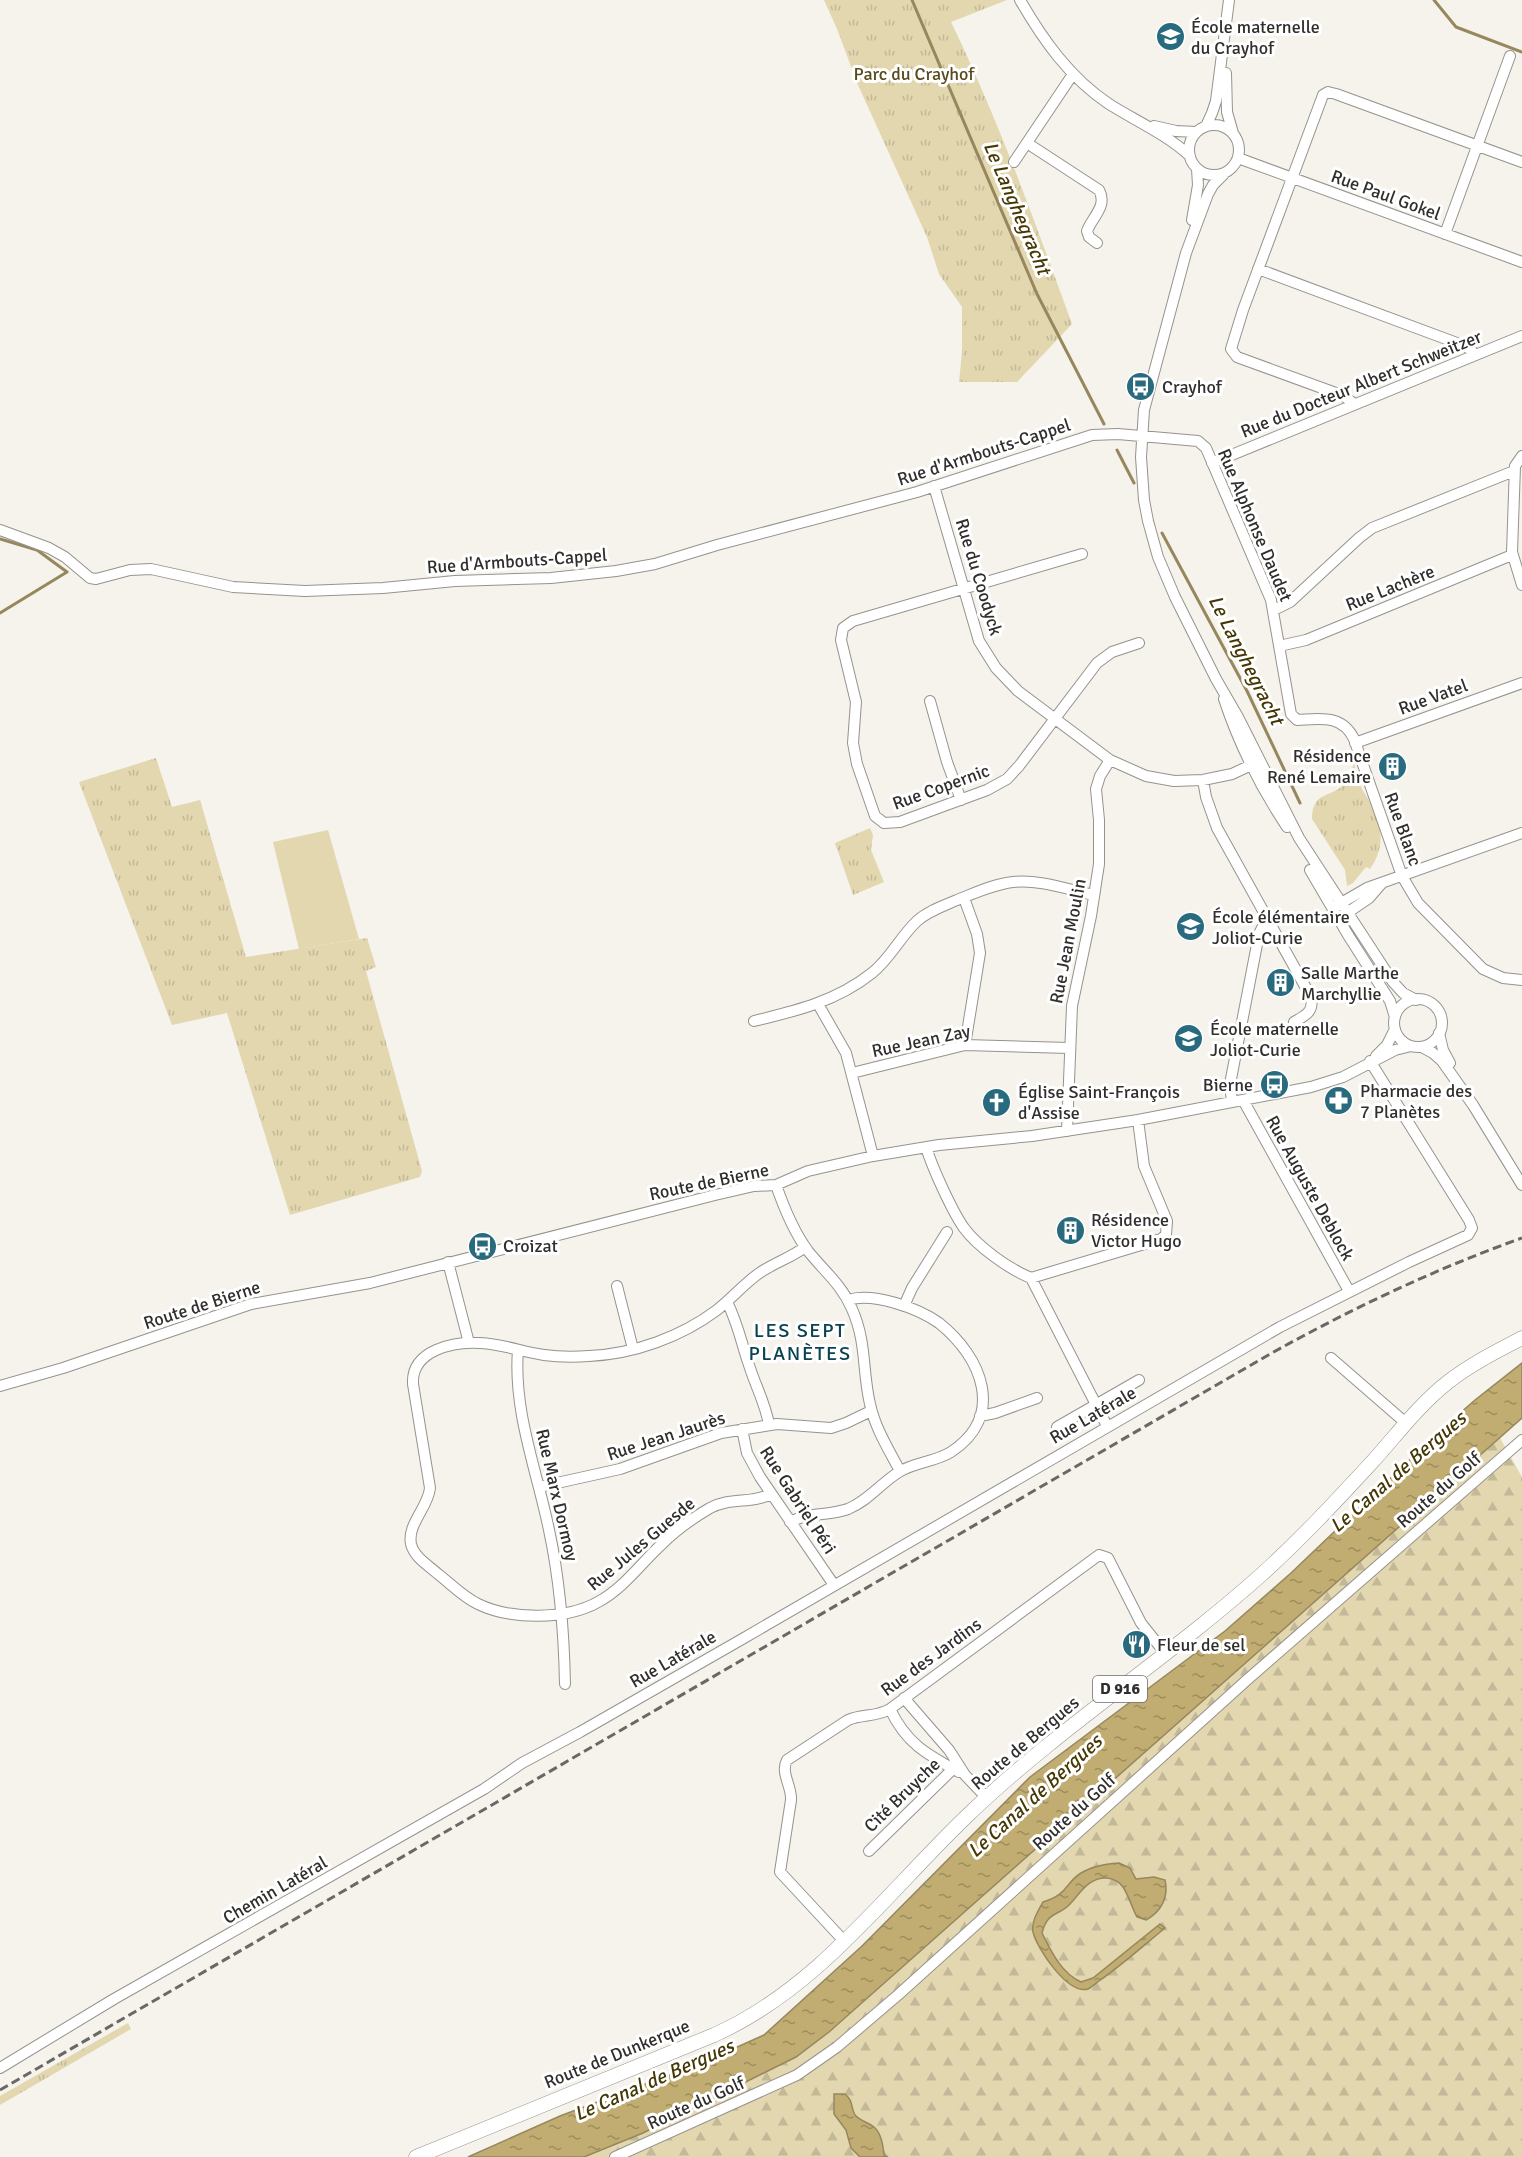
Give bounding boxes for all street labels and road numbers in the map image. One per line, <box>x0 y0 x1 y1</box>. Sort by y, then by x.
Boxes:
street label: Rue Paul Gokel <box>1328 165 1444 225</box>
street label: Rue du Docteur Albert Schweitzer <box>1237 325 1485 443</box>
street label: Rue d'Armbouts-Cappel <box>895 414 1073 490</box>
street label: Rue Alphonse Daudet <box>1213 445 1297 605</box>
street label: Rue du Coodyck <box>951 516 1007 638</box>
street label: Rue d'Armbouts-Cappel <box>426 544 608 578</box>
street label: Rue Lachère <box>1342 560 1438 616</box>
street label: Rue Vatel <box>1395 674 1471 720</box>
street label: Rue Copernic <box>889 759 993 815</box>
street label: Rue Blanc <box>1380 789 1426 869</box>
street label: Rue Jean Moulin <box>1045 877 1091 1005</box>
street label: Rue Jean Zay <box>870 1020 973 1062</box>
street label: Rue Auguste Deblock <box>1261 1112 1359 1264</box>
street label: Route de Bierne <box>647 1159 771 1205</box>
street label: Route de Bierne <box>141 1276 263 1334</box>
street label: Rue Latérale <box>1046 1381 1140 1449</box>
street label: Rue Jean Jaurès <box>604 1407 728 1465</box>
street label: Rue Marx Dormoy <box>531 1427 583 1564</box>
street label: Rue Gabriel Péri <box>755 1442 841 1558</box>
street label: Route du Golf <box>1392 1447 1486 1533</box>
street label: Rue Jules Guesde <box>583 1493 699 1595</box>
street label: Rue des Jardins <box>876 1613 986 1701</box>
street label: Rue Latérale <box>626 1625 720 1693</box>
road number: D 916 <box>1093 1676 1147 1702</box>
street label: Route de Bergues <box>967 1691 1083 1794</box>
street label: Cité Bruyche <box>859 1753 945 1837</box>
street label: Route du Golf <box>1028 1768 1121 1855</box>
street label: Chemin Latéral <box>219 1851 331 1929</box>
street label: Route de Dunkerque <box>541 2015 693 2093</box>
street label: Route du Golf <box>644 2071 749 2134</box>

